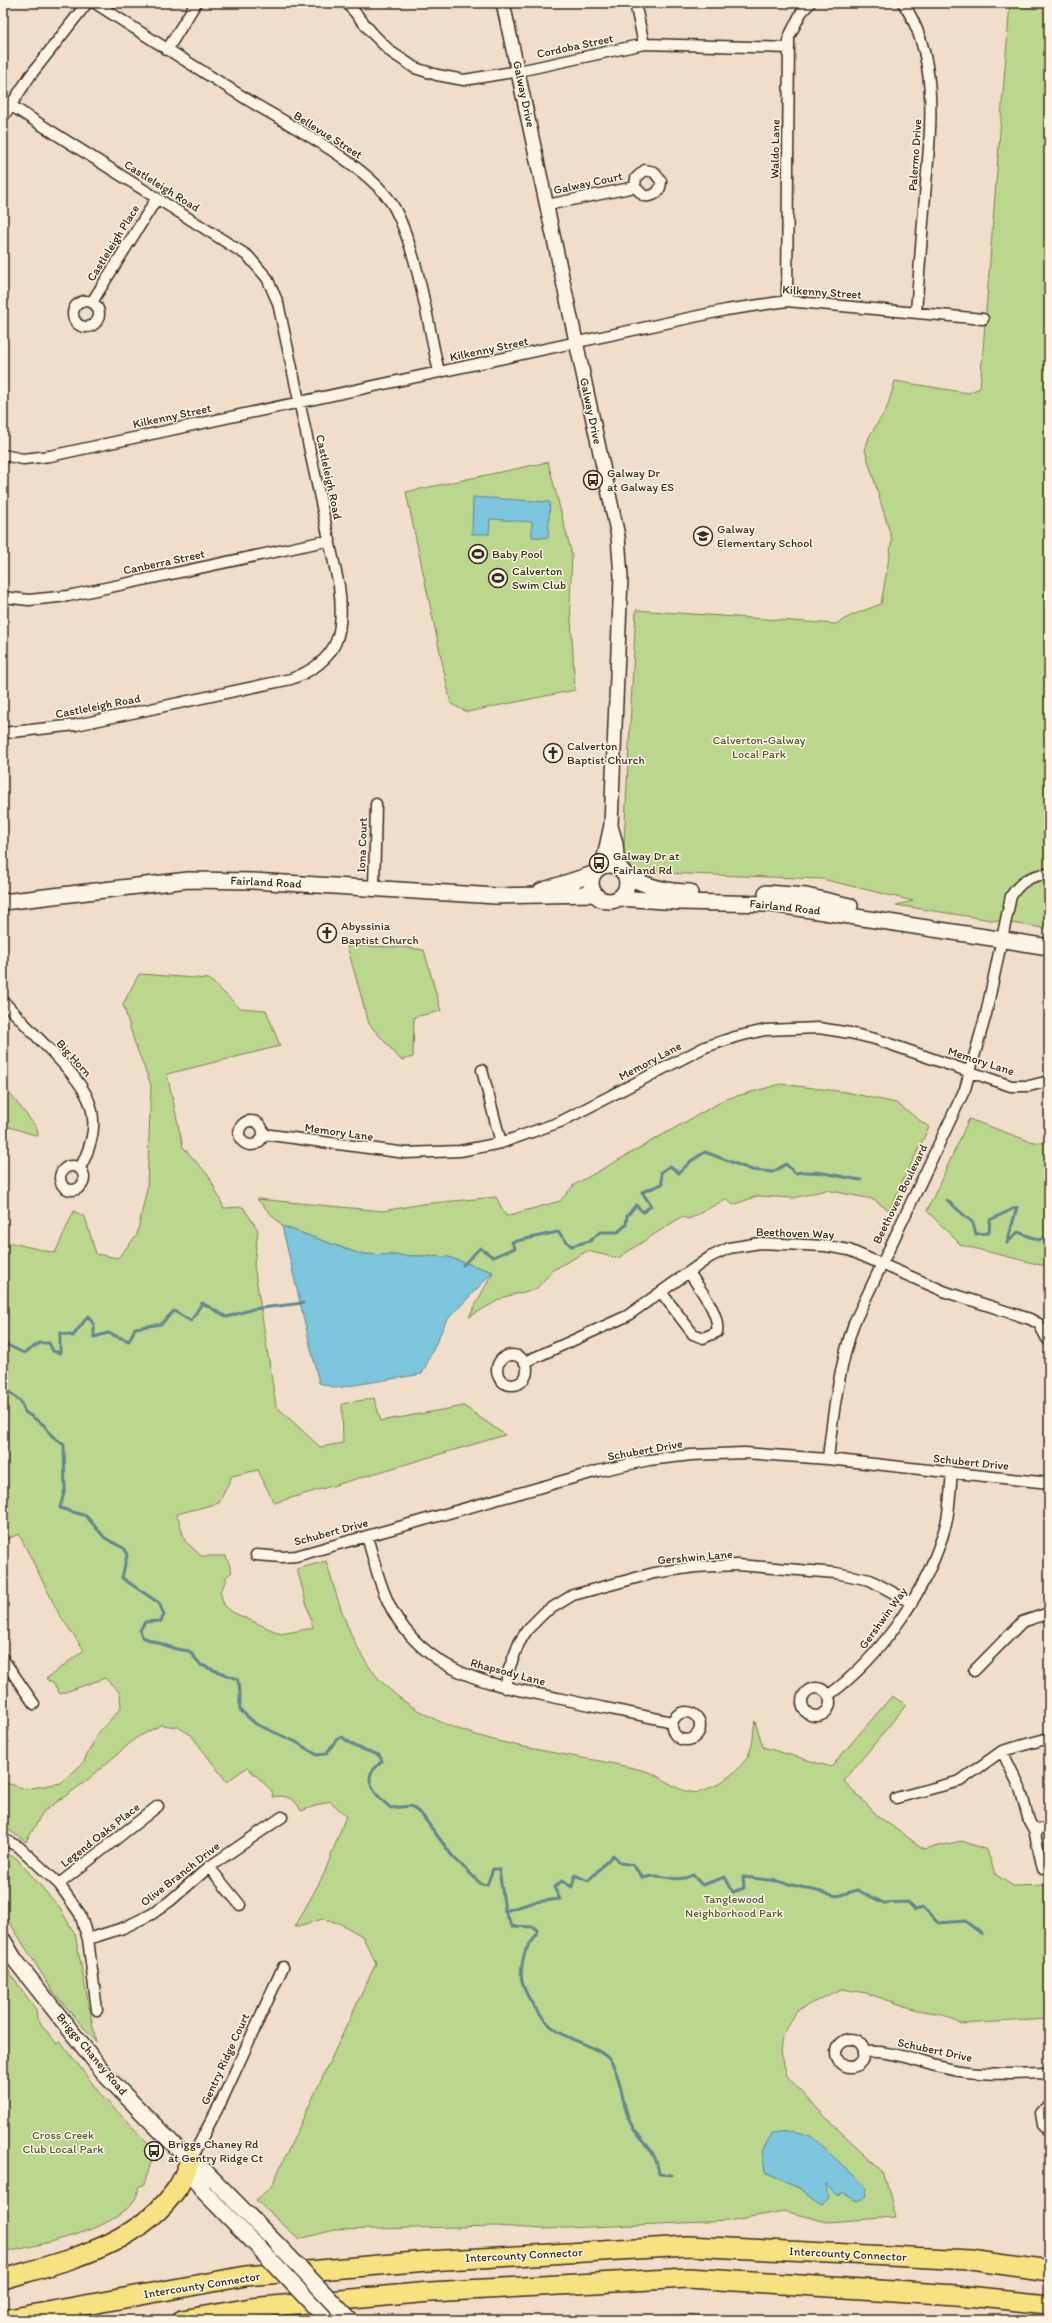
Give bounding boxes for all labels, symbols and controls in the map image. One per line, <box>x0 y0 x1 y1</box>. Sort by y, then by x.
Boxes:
street label: Cordoba Street <box>535 31 615 61</box>
street label: Galway Drive <box>510 60 538 129</box>
street label: Bellevue Street <box>291 108 365 162</box>
street label: Palermo Drive <box>905 118 925 192</box>
street label: Waldo Lane <box>767 119 783 179</box>
street label: Castleleigh Road <box>122 157 203 215</box>
street label: Galway Court <box>552 169 624 197</box>
street label: Castleleigh Place <box>84 202 142 284</box>
street label: Kilkenny Street <box>782 282 863 302</box>
street label: Kilkenny Street <box>449 334 530 364</box>
street label: Galway Drive <box>577 377 605 446</box>
street label: Kilkenny Street <box>132 401 213 431</box>
street label: Castleleigh Road <box>313 433 345 521</box>
place label: Galway Dr at Galway ES <box>607 466 674 494</box>
bus stop icon: Galway Dr at Galway ES <box>582 469 604 491</box>
place label: Galway Elementary School <box>717 522 813 550</box>
school or university icon: Galway Elementary School <box>692 525 714 547</box>
sports icon: Baby Pool <box>467 543 489 565</box>
street label: Canberra Street <box>122 546 207 577</box>
place label: Baby Pool <box>492 547 544 561</box>
place label: Calverton Swim Club <box>512 564 566 592</box>
sports icon: Calverton Swim Club <box>487 567 509 589</box>
street label: Castleleigh Road <box>54 691 142 721</box>
park label: Calverton-Galway Local Park <box>713 733 806 761</box>
place label: Calverton Baptist Church <box>567 739 645 767</box>
church icon: Calverton Baptist Church <box>542 742 564 764</box>
street label: Iona Court <box>354 817 370 873</box>
place label: Galway Dr at Fairland Rd <box>613 849 680 877</box>
bus stop icon: Galway Dr at Fairland Rd <box>588 852 610 874</box>
street label: Fairland Road <box>230 873 303 891</box>
street label: Fairland Road <box>749 896 822 918</box>
place label: Abyssinia Baptist Church <box>341 919 419 947</box>
church icon: Abyssinia Baptist Church <box>316 922 338 944</box>
street label: Big Horn <box>54 1036 95 1080</box>
street label: Memory Lane <box>616 1038 684 1083</box>
street label: Memory Lane <box>946 1044 1016 1078</box>
street label: Memory Lane <box>304 1120 374 1144</box>
street label: Beethoven Boulevard <box>870 1141 930 1246</box>
street label: Beethoven Way <box>756 1225 835 1241</box>
street label: Schubert Drive <box>606 1436 684 1464</box>
street label: Schubert Drive <box>932 1451 1010 1473</box>
street label: Schubert Drive <box>292 1515 370 1549</box>
street label: Gershwin Lane <box>657 1547 734 1567</box>
street label: Gershwin Way <box>856 1584 910 1652</box>
street label: Rhapsody Lane <box>469 1655 547 1689</box>
street label: Legend Oaks Place <box>58 1800 142 1870</box>
street label: Olive Branch Drive <box>138 1839 222 1909</box>
park label: Tanglewood Neighborhood Park <box>685 1892 783 1920</box>
street label: Briggs Chaney Road <box>54 2010 131 2098</box>
street label: Gentry Ridge Court <box>198 2011 253 2107</box>
street label: Schubert Drive <box>896 2035 974 2065</box>
park label: Cross Creek Club Local Park <box>23 2128 104 2156</box>
place label: Briggs Chaney Rd at Gentry Ridge Ct <box>168 2137 264 2165</box>
bus stop icon: Briggs Chaney Rd at Gentry Ridge Ct <box>143 2140 165 2162</box>
street label: Intercounty Connector <box>789 2244 907 2264</box>
street label: Intercounty Connector <box>465 2245 583 2265</box>
street label: Intercounty Connector <box>143 2269 261 2301</box>

